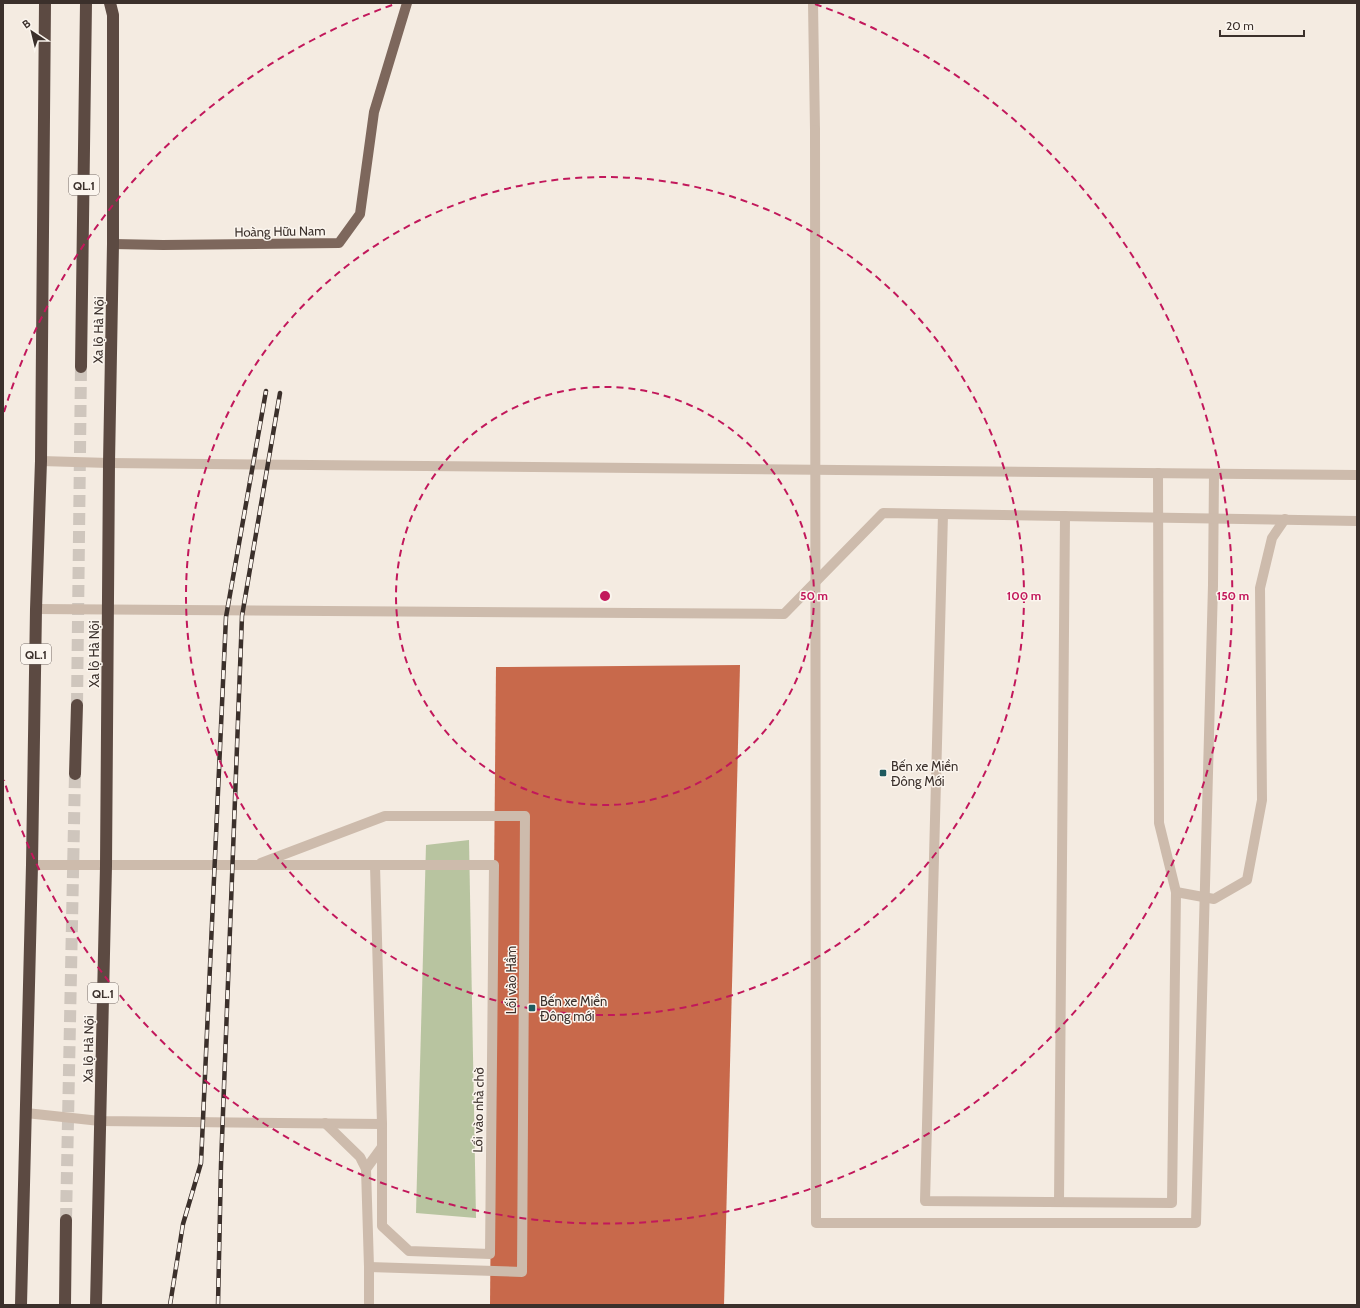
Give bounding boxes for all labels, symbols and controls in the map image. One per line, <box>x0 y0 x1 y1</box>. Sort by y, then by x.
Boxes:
north arrow <box>12 12 52 52</box>
scale bar <box>1220 12 1304 38</box>
text: B <box>19 16 33 32</box>
text: 20 m <box>1226 18 1254 33</box>
road number: QL.1 <box>69 175 99 195</box>
street label: Hoàng Hữu Nam <box>234 222 326 240</box>
street label: Xa lộ Hà Nội <box>89 296 107 364</box>
text: 50 m <box>800 588 828 603</box>
text: 100 m <box>1007 588 1041 603</box>
text: 150 m <box>1217 588 1249 603</box>
centre of rings <box>598 589 612 603</box>
street label: Xa lộ Hà Nội <box>86 620 102 688</box>
road number: QL.1 <box>21 644 51 664</box>
place label: Bến xe Miền Đông Mới <box>891 758 958 789</box>
marker: Bến xe Miền Đông Mới <box>878 768 888 778</box>
street label: Lối vào Hầm <box>503 946 519 1014</box>
road number: QL.1 <box>88 983 118 1003</box>
place label: Bến xe Miền Đông mới <box>540 993 607 1024</box>
marker: Bến xe Miền Đông mới <box>527 1003 537 1013</box>
street label: Xa lộ Hà Nội <box>79 1015 97 1083</box>
street label: Lối vào nhà chờ <box>469 1067 487 1153</box>

